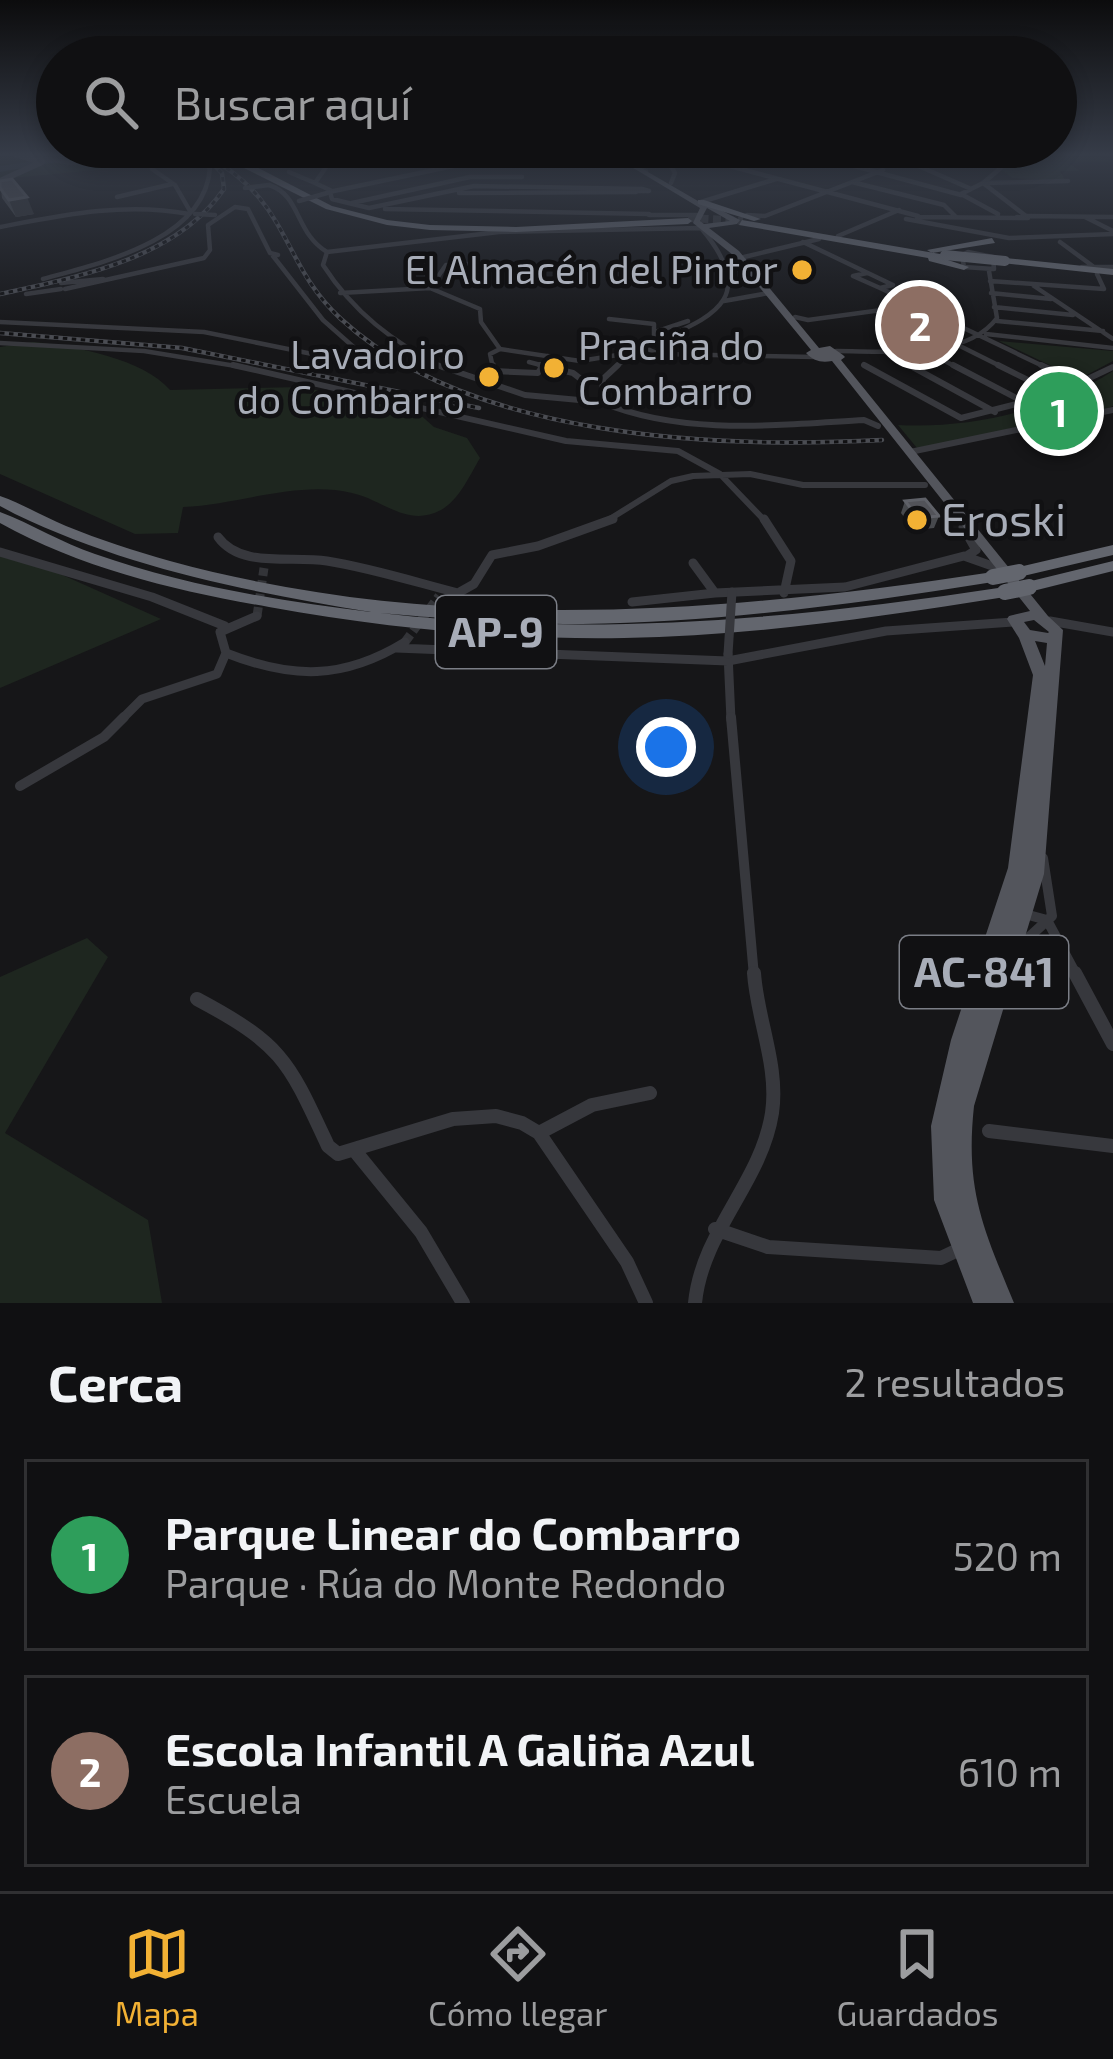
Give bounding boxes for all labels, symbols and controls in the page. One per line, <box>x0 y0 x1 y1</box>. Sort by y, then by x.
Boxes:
search box <box>36 36 1077 168</box>
icon: search <box>78 69 144 135</box>
text: Buscar aquí <box>174 75 411 129</box>
place label: El Almacén del Pintor <box>405 245 778 292</box>
marker: El Almacén del Pintor <box>789 257 815 283</box>
pin: 2 <box>881 280 959 370</box>
place label: Praciña do Combarro <box>578 321 764 413</box>
place label: Lavadoiro do Combarro <box>237 330 465 422</box>
marker: Praciña do Combarro <box>541 355 567 381</box>
marker: Lavadoiro do Combarro <box>476 364 502 390</box>
pin: 1 <box>1020 366 1098 456</box>
place label: Eroski <box>941 491 1066 545</box>
marker: Eroski <box>904 507 930 533</box>
road number: AP-9 <box>436 596 556 668</box>
your location <box>636 717 696 777</box>
road number: AC-841 <box>900 936 1068 1008</box>
text: Cerca <box>48 1351 183 1412</box>
text: 2 resultados <box>844 1358 1065 1405</box>
text: Parque Linear do Combarro <box>165 1505 741 1559</box>
text: 1 <box>82 1532 98 1579</box>
text: 520 m <box>953 1532 1062 1579</box>
text: Parque · Rúa do Monte Redondo <box>165 1559 726 1606</box>
text: Escola Infantil A Galiña Azul <box>165 1721 754 1775</box>
text: 2 <box>79 1748 101 1795</box>
text: 610 m <box>958 1748 1062 1795</box>
text: Escuela <box>165 1775 302 1822</box>
tab: Mapa <box>115 1921 199 2033</box>
tab: Cómo llegar <box>428 1921 607 2033</box>
tab: Guardados <box>836 1921 998 2033</box>

